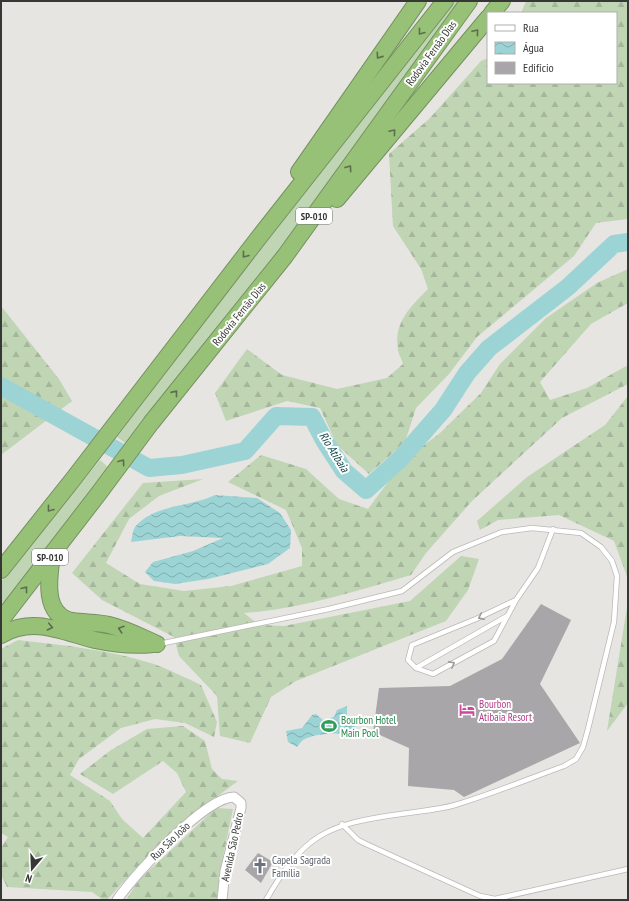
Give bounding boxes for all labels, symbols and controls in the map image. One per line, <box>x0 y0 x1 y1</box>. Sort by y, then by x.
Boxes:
legend <box>487 12 617 84</box>
street label: Rodovia Fernão Dias <box>403 17 459 88</box>
text: Rua <box>523 20 539 35</box>
one-way arrow <box>419 27 426 34</box>
one-way arrow <box>472 29 479 36</box>
text: Água <box>523 40 544 55</box>
one-way arrow <box>377 51 384 58</box>
text: Edifício <box>523 60 554 75</box>
one-way arrow <box>389 130 396 137</box>
one-way arrow <box>344 165 352 172</box>
road number: SP-010 <box>296 208 332 224</box>
one-way arrow <box>243 250 250 257</box>
street label: Rodovia Fernão Dias <box>209 279 269 348</box>
one-way arrow <box>171 390 178 397</box>
water label: Rio Atibaia <box>316 429 353 476</box>
one-way arrow <box>117 459 125 466</box>
one-way arrow <box>48 504 55 511</box>
road number: SP-010 <box>32 549 68 565</box>
one-way arrow <box>20 587 27 594</box>
one-way arrow <box>478 612 485 620</box>
one-way arrow <box>46 623 53 631</box>
one-way arrow <box>118 625 125 633</box>
one-way arrow <box>448 661 455 669</box>
place label: Bourbon Atibaia Resort <box>479 697 532 724</box>
hotel icon: Bourbon Atibaia Resort <box>458 701 476 719</box>
place label: Bourbon Hotel Main Pool <box>341 713 397 740</box>
sports icon: Bourbon Hotel Main Pool <box>320 717 338 735</box>
street label: Avenida São Pedro <box>218 811 246 883</box>
street label: Rua São João <box>147 819 193 863</box>
north arrow <box>12 849 52 889</box>
place label: Capela Sagrada Família <box>272 853 330 880</box>
church icon: Capela Sagrada Família <box>251 857 269 875</box>
text: N <box>24 871 34 886</box>

